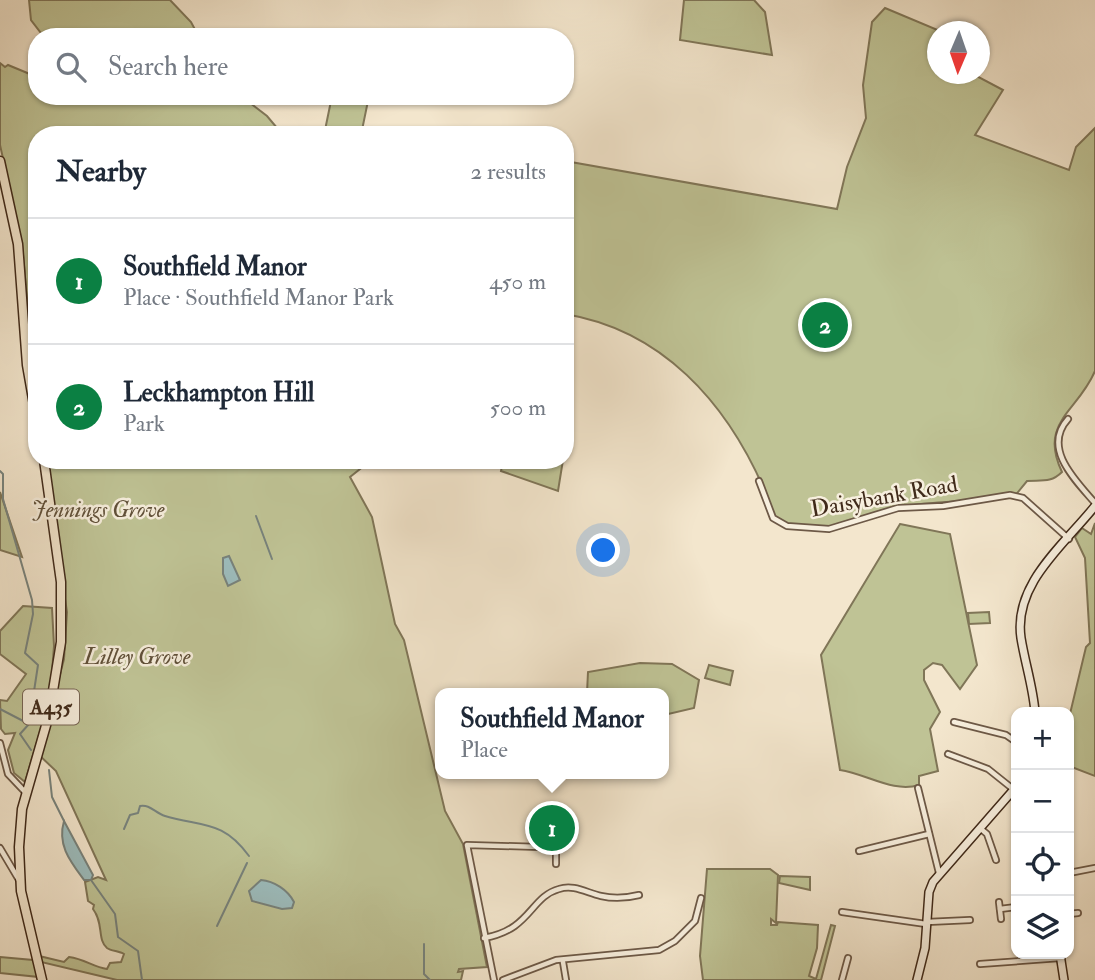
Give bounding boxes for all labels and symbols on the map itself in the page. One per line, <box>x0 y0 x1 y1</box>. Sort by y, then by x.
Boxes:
north arrow <box>927 21 990 84</box>
pin: 2 <box>802 299 848 351</box>
street label: Daisybank Road <box>808 469 960 524</box>
park label: Jennings Grove <box>31 495 165 524</box>
your location <box>586 533 620 567</box>
park label: Lilley Grove <box>83 642 191 671</box>
road number: A435 <box>23 690 79 724</box>
pin: 1 <box>529 802 575 854</box>

